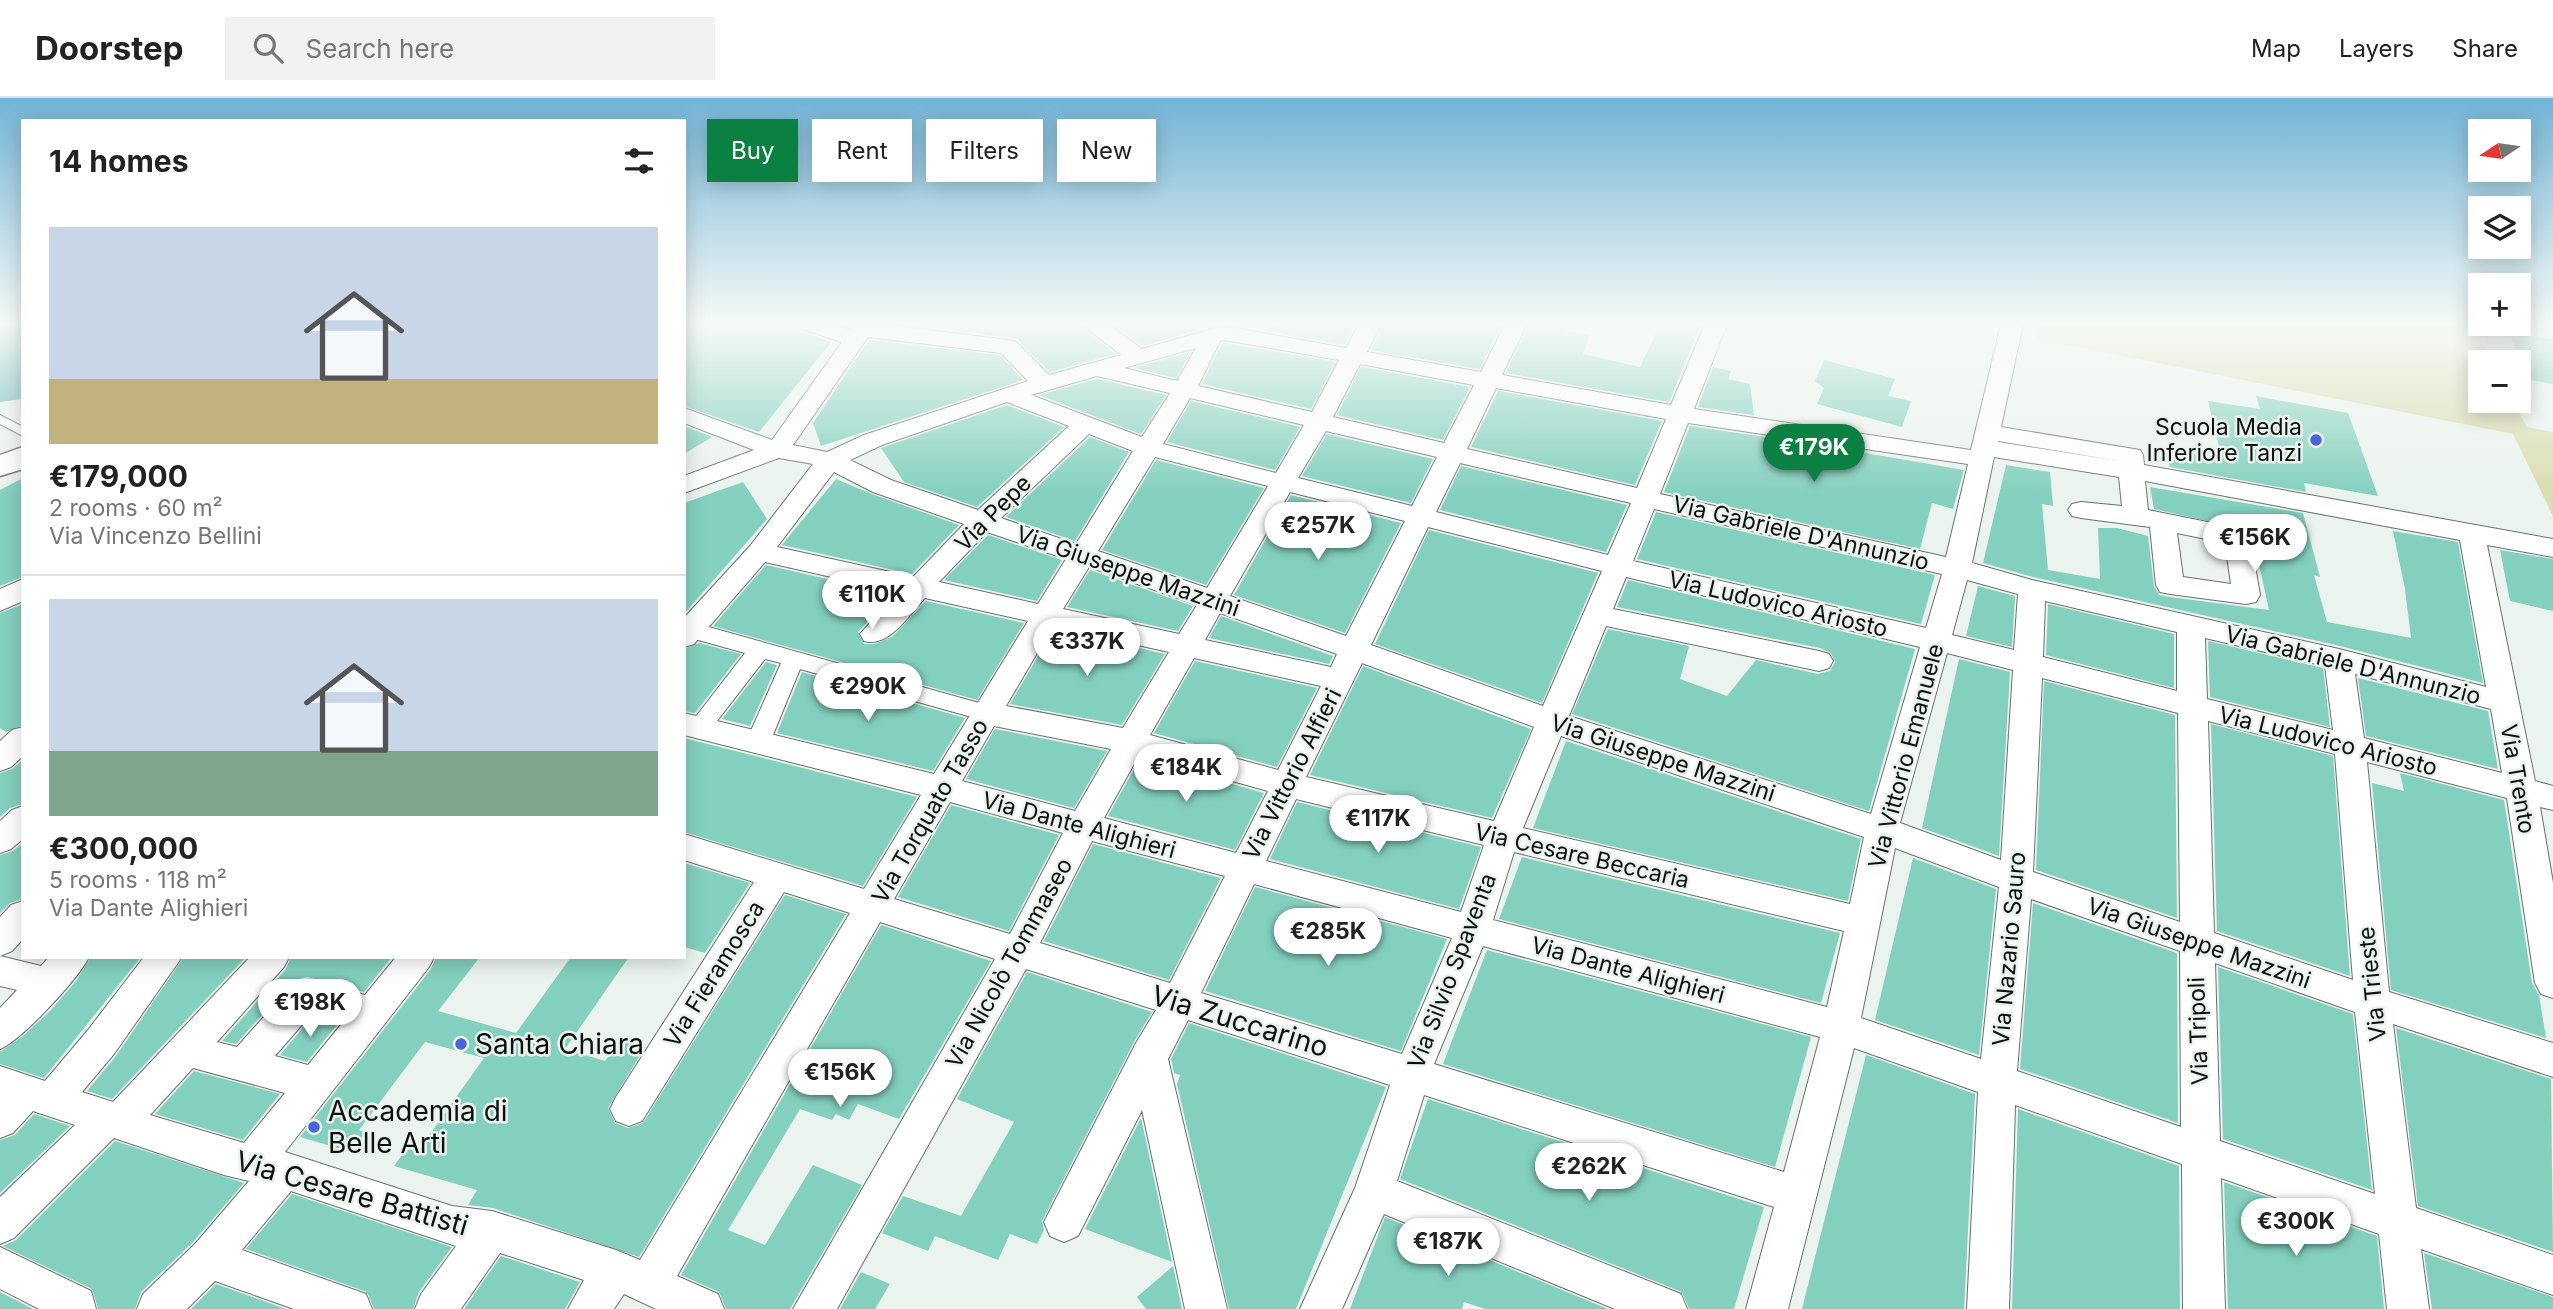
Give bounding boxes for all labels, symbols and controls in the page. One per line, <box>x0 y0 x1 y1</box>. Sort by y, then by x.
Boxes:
search box <box>225 17 715 80</box>
text: Doorstep <box>35 28 183 68</box>
icon: search <box>249 29 287 67</box>
text: Search here <box>305 33 454 64</box>
text: Map <box>2251 34 2301 63</box>
text: Layers <box>2339 34 2414 63</box>
text: Share <box>2452 34 2518 63</box>
chip: Buy <box>707 119 798 182</box>
chip: Rent <box>812 119 912 182</box>
chip: Filters <box>926 119 1043 182</box>
chip: New <box>1057 119 1156 182</box>
north arrow <box>2468 119 2530 182</box>
map controls <box>2468 119 2531 413</box>
icon: filters <box>620 142 658 180</box>
text: 14 homes <box>49 143 188 179</box>
button: layers <box>2468 196 2531 259</box>
icon: home <box>291 273 417 399</box>
button: + <box>2468 273 2531 336</box>
button: − <box>2468 350 2531 413</box>
place label: Scuola Media Inferiore Tanzi <box>2147 413 2302 467</box>
pin: €179K <box>1765 424 1863 484</box>
marker: Scuola Media Inferiore Tanzi <box>2308 432 2324 448</box>
text: €179K <box>1779 433 1849 461</box>
text: €179,000 <box>49 458 188 494</box>
street label: Via Pepe <box>949 469 1037 557</box>
street label: Via Gabriele D'Annunzio <box>1670 490 1932 576</box>
text: 2 rooms · 60 m² <box>49 494 223 522</box>
pin: €257K <box>1269 503 1367 562</box>
text: €257K <box>1281 511 1355 539</box>
pin: €156K <box>2206 514 2304 574</box>
street label: Via Giuseppe Mazzini <box>1013 520 1243 622</box>
text: Via Vincenzo Bellini <box>49 522 262 550</box>
text: €156K <box>2219 523 2291 551</box>
street label: Via Ludovico Ariosto <box>1666 565 1890 643</box>
pin: €110K <box>823 572 921 631</box>
text: €110K <box>838 580 906 608</box>
pin: €337K <box>1038 618 1136 678</box>
street label: Via Gabriele D'Annunzio <box>2222 620 2484 710</box>
text: €337K <box>1049 627 1125 655</box>
street label: Via Vittorio Emanuele <box>1863 641 1949 871</box>
icon: home <box>291 645 417 771</box>
pin: €290K <box>819 664 917 723</box>
text: €290K <box>829 672 907 700</box>
street label: Via Vittorio Alfieri <box>1237 684 1347 864</box>
street label: Via Ludovico Ariosto <box>2216 700 2440 782</box>
street label: Via Giuseppe Mazzini <box>1547 708 1779 808</box>
street label: Via Torquato Tasso <box>866 714 994 908</box>
street label: Via Trento <box>2495 722 2541 836</box>
pin: €184K <box>1137 744 1235 804</box>
text: €184K <box>1150 753 1222 781</box>
street label: Via Dante Alighieri <box>979 786 1179 864</box>
pin: €117K <box>1329 796 1427 855</box>
text: €117K <box>1345 804 1411 832</box>
street label: Via Cesare Beccaria <box>1472 818 1692 894</box>
text: €300,000 <box>49 830 198 866</box>
street label: Via Nazario Sauro <box>1987 851 2031 1047</box>
street label: Via Nicolò Tommaseo <box>940 853 1078 1073</box>
text: 5 rooms · 118 m² <box>49 866 227 894</box>
street label: Via Silvio Spaventa <box>1402 869 1502 1073</box>
street label: Via Giuseppe Mazzini <box>2084 892 2314 994</box>
text: Via Dante Alighieri <box>49 894 248 922</box>
street label: Via Fieramosca <box>658 896 770 1052</box>
pin: €285K <box>1279 908 1377 968</box>
text: €285K <box>1290 917 1366 945</box>
street label: Via Trieste <box>2352 925 2392 1043</box>
street label: Via Dante Alighieri <box>1528 931 1728 1009</box>
street label: Via Tripoli <box>2182 977 2214 1085</box>
street label: Via Zuccarino <box>1148 978 1332 1064</box>
pin: €198K <box>261 979 359 1039</box>
text: €198K <box>274 988 346 1016</box>
place label: Santa Chiara <box>475 1027 644 1061</box>
marker: Santa Chiara <box>453 1036 469 1052</box>
pin: €156K <box>791 1049 889 1109</box>
text: €156K <box>804 1058 876 1086</box>
place label: Accademia di Belle Arti <box>328 1094 508 1160</box>
marker: Accademia di Belle Arti <box>306 1119 322 1135</box>
street label: Via Cesare Battisti <box>232 1144 472 1242</box>
pin: €262K <box>1540 1144 1638 1203</box>
text: €262K <box>1551 1152 1627 1180</box>
pin: €300K <box>2247 1198 2345 1258</box>
text: €300K <box>2257 1207 2335 1235</box>
pin: €187K <box>1399 1218 1497 1278</box>
text: €187K <box>1413 1227 1483 1255</box>

